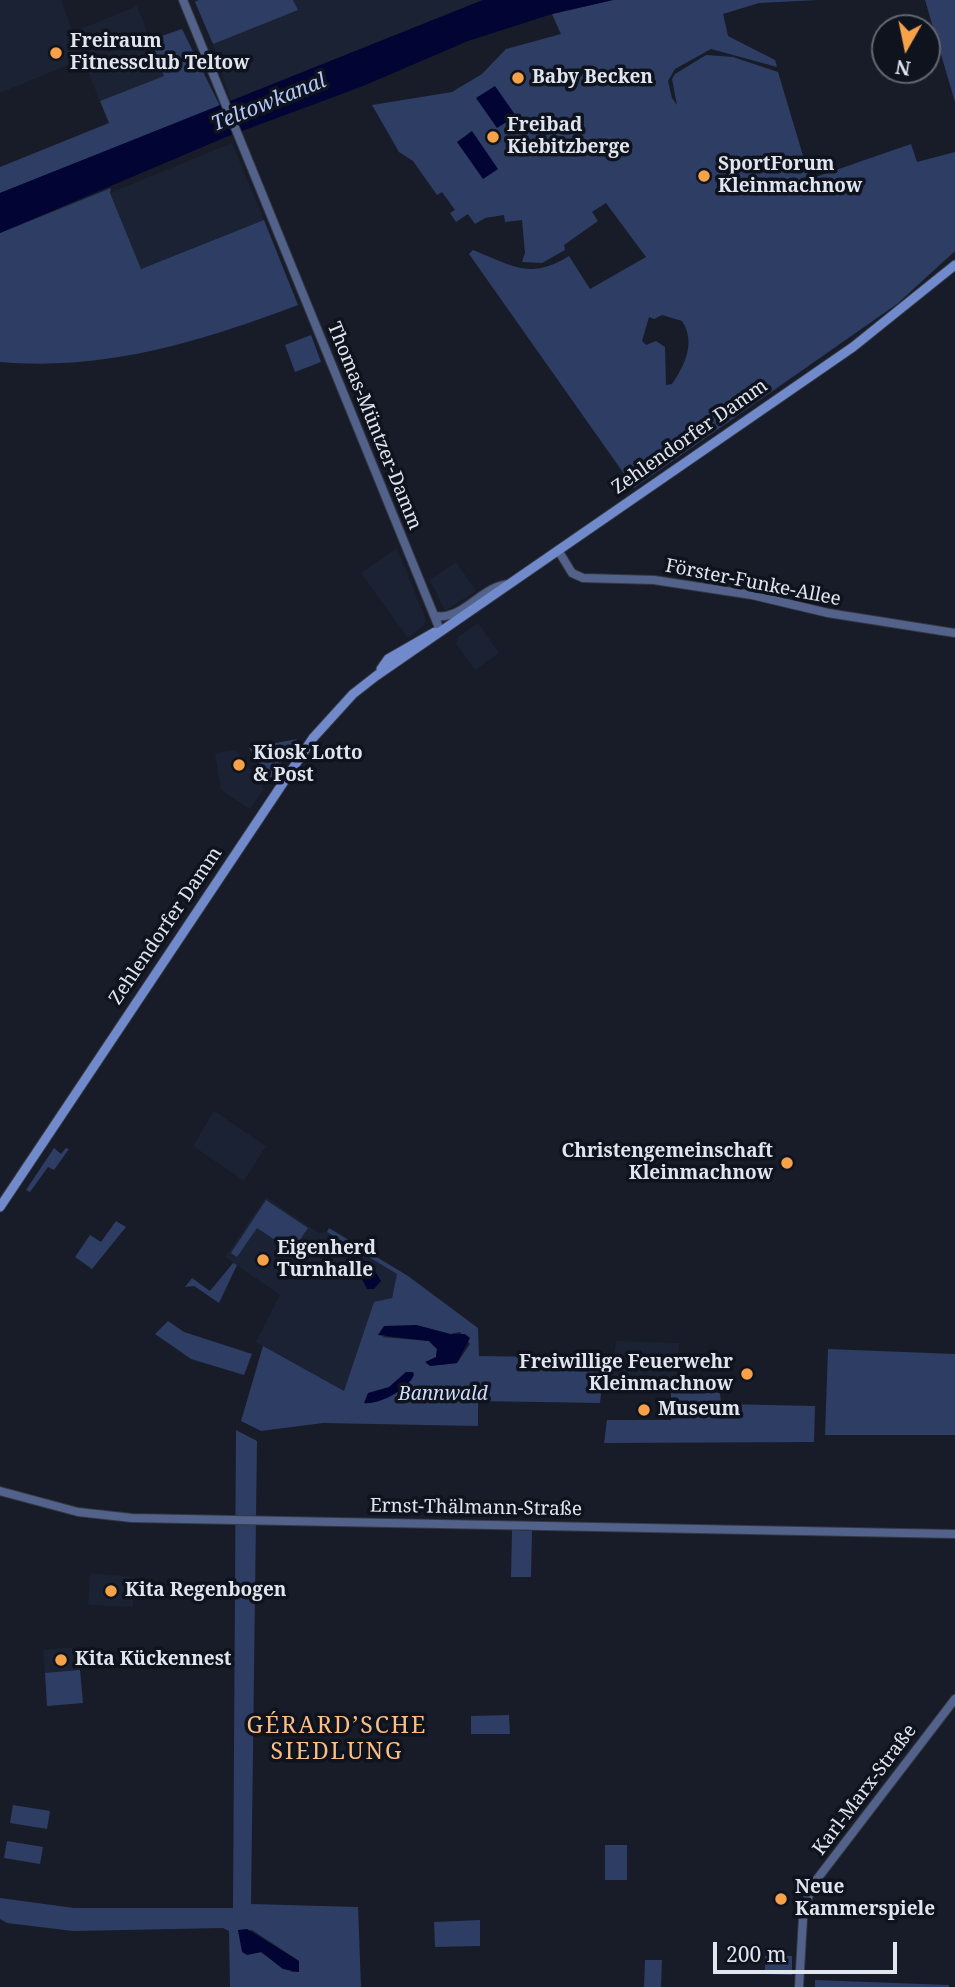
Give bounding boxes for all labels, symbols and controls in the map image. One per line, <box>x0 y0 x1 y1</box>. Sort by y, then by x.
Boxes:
north arrow <box>871 14 941 84</box>
place label: Freiraum Fitnessclub Teltow <box>70 31 250 75</box>
marker: Freiraum Fitnessclub Teltow <box>48 45 64 61</box>
text: N <box>894 54 912 82</box>
place label: Baby Becken <box>532 67 653 89</box>
water label: Teltowkanal <box>208 69 330 137</box>
marker: Baby Becken <box>510 70 526 86</box>
place label: Freibad Kiebitzberge <box>507 115 630 159</box>
marker: Freibad Kiebitzberge <box>485 129 501 145</box>
place label: SportForum Kleinmachnow <box>718 154 862 198</box>
marker: SportForum Kleinmachnow <box>696 168 712 184</box>
street label: Thomas-Müntzer-Damm <box>322 319 426 533</box>
street label: Zehlendorfer Damm <box>608 375 772 499</box>
street label: Förster-Funke-Allee <box>663 555 843 611</box>
place label: Kiosk Lotto & Post <box>253 743 363 787</box>
marker: Kiosk Lotto & Post <box>231 757 247 773</box>
street label: Zehlendorfer Damm <box>105 843 227 1009</box>
place label: Christengemeinschaft Kleinmachnow <box>561 1141 773 1185</box>
marker: Christengemeinschaft Kleinmachnow <box>779 1155 795 1171</box>
place label: Eigenherd Turnhalle <box>277 1238 376 1282</box>
marker: Eigenherd Turnhalle <box>255 1252 271 1268</box>
place label: Freiwillige Feuerwehr Kleinmachnow <box>519 1352 733 1396</box>
marker: Freiwillige Feuerwehr Kleinmachnow <box>739 1366 755 1382</box>
park label: Bannwald <box>398 1384 488 1406</box>
place label: Museum <box>658 1399 740 1421</box>
marker: Museum <box>636 1402 652 1418</box>
street label: Ernst-Thälmann-Straße <box>370 1495 582 1521</box>
place label: Kita Regenbogen <box>125 1580 286 1602</box>
marker: Kita Regenbogen <box>103 1583 119 1599</box>
place label: Kita Kückennest <box>75 1649 232 1671</box>
marker: Kita Kückennest <box>53 1652 69 1668</box>
district label: GÉRARD’SCHE SIEDLUNG <box>248 1712 426 1766</box>
street label: Karl-Marx-Straße <box>808 1720 922 1860</box>
place label: Neue Kammerspiele <box>795 1877 935 1921</box>
marker: Neue Kammerspiele <box>773 1891 789 1907</box>
scale bar <box>717 1927 901 1971</box>
text: 200 m <box>726 1940 787 1968</box>

